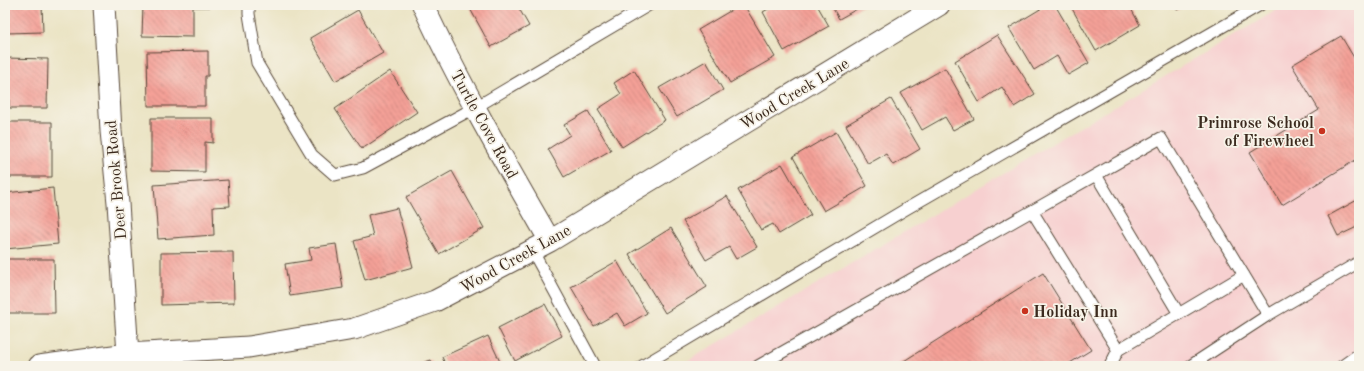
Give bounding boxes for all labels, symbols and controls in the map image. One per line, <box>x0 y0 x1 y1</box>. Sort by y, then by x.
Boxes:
street label: Wood Creek Lane <box>738 56 852 133</box>
street label: Turtle Cove Road <box>447 68 520 182</box>
place label: Primrose School of Firewheel <box>1197 116 1314 150</box>
street label: Deer Brook Road <box>104 119 130 240</box>
marker: Primrose School of Firewheel <box>1317 126 1327 136</box>
street label: Wood Creek Lane <box>458 223 574 297</box>
place label: Holiday Inn <box>1033 305 1118 321</box>
marker: Holiday Inn <box>1020 306 1030 316</box>

